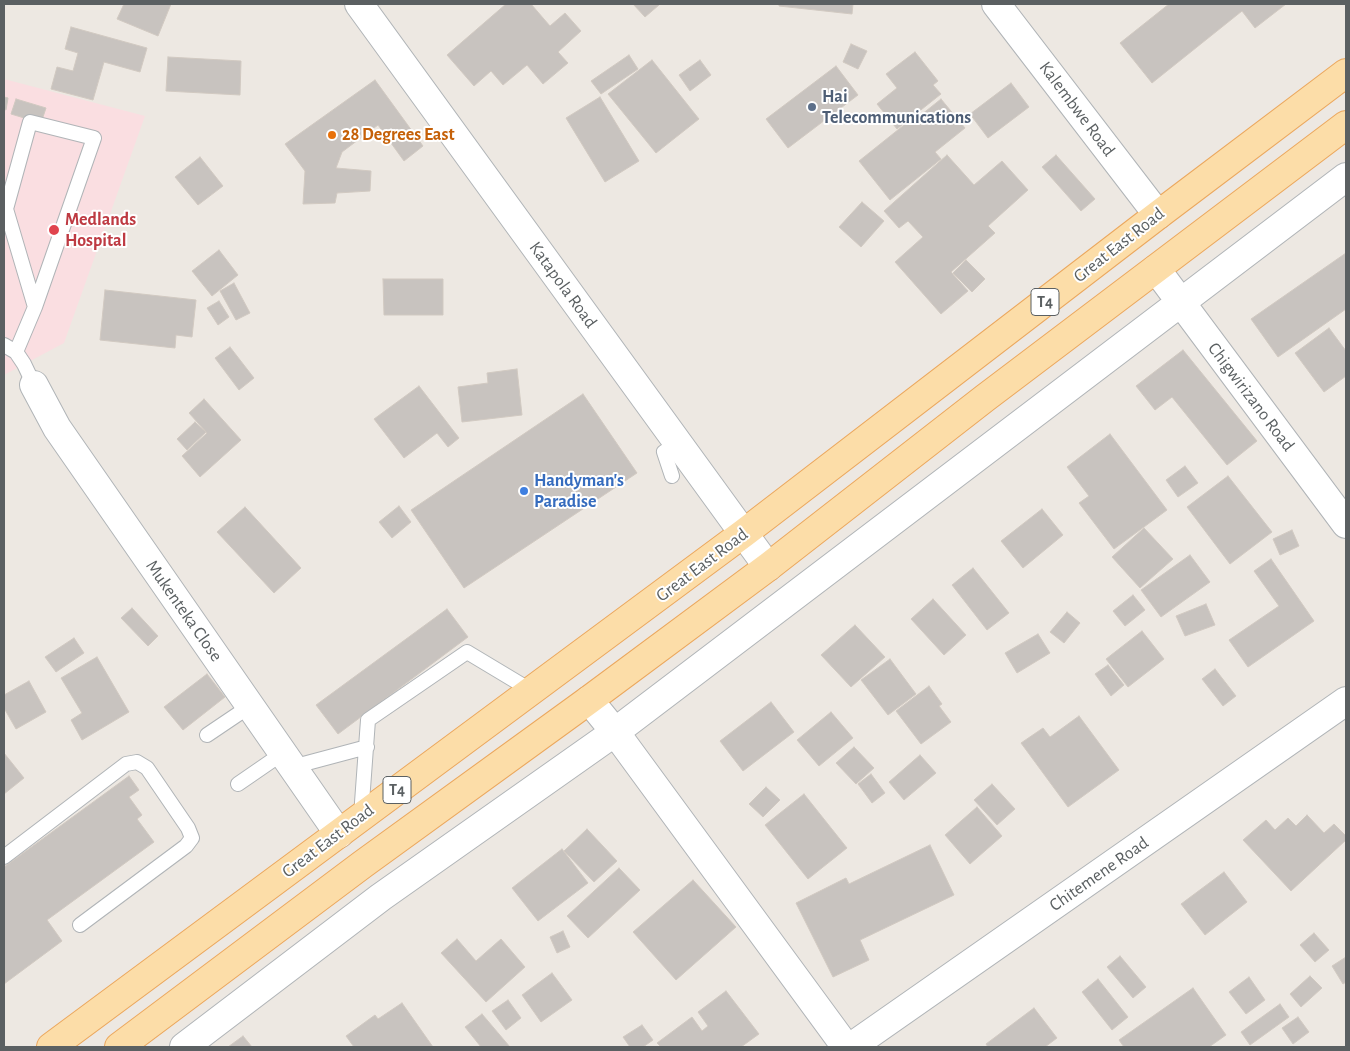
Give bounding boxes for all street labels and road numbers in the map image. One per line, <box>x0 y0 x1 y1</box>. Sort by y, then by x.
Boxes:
street label: Kalembwe Road <box>1034 57 1120 161</box>
street label: Great East Road <box>1069 203 1169 287</box>
street label: Katapola Road <box>524 238 602 332</box>
road number: T4 <box>1031 288 1059 316</box>
street label: Chigwirizano Road <box>1203 338 1299 456</box>
street label: Great East Road <box>652 523 752 607</box>
street label: Mukenteka Close <box>141 556 227 666</box>
road number: T4 <box>383 776 411 804</box>
street label: Great East Road <box>278 799 378 883</box>
street label: Chitemene Road <box>1045 832 1153 916</box>

